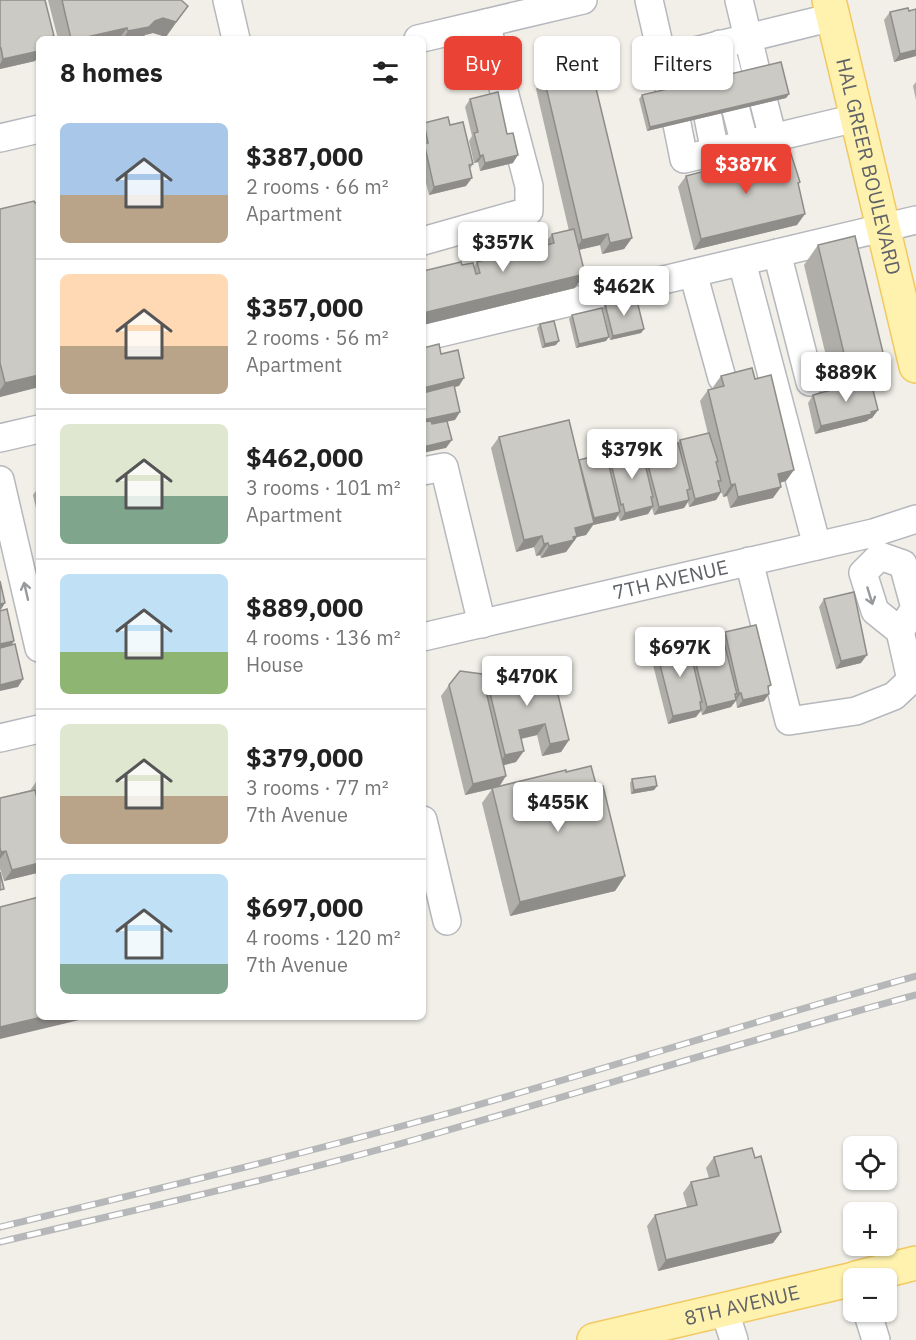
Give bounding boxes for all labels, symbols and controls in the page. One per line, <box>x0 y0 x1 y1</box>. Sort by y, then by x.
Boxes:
chip: Buy <box>444 36 522 90</box>
chip: Rent <box>534 36 620 90</box>
chip: Filters <box>632 36 733 90</box>
text: 8 homes <box>60 55 163 89</box>
street label: HAL GREER BOULEVARD <box>830 55 908 277</box>
icon: filters <box>369 56 402 89</box>
text: $387,000 <box>246 139 363 173</box>
pin: $387K <box>704 144 788 195</box>
icon: home <box>108 147 180 219</box>
text: $387K <box>715 150 777 177</box>
text: 2 rooms · 66 m² <box>246 173 389 200</box>
text: Apartment <box>246 200 342 227</box>
pin: $357K <box>461 222 545 273</box>
text: $357K <box>472 228 534 255</box>
pin: $462K <box>582 266 666 317</box>
text: $462K <box>593 272 655 299</box>
text: $357,000 <box>246 290 363 324</box>
icon: home <box>108 298 180 370</box>
text: 2 rooms · 56 m² <box>246 324 389 351</box>
text: Apartment <box>246 351 342 378</box>
pin: $889K <box>804 352 888 403</box>
text: $889K <box>815 358 877 385</box>
pin: $379K <box>590 429 674 480</box>
text: $379K <box>601 435 663 462</box>
text: $462,000 <box>246 440 363 474</box>
icon: home <box>108 448 180 520</box>
text: 3 rooms · 101 m² <box>246 474 401 501</box>
text: Apartment <box>246 501 342 528</box>
street label: 7TH AVENUE <box>610 553 731 606</box>
one-way arrow <box>19 581 31 600</box>
one-way arrow <box>865 586 876 605</box>
text: $889,000 <box>246 590 363 624</box>
icon: home <box>108 598 180 670</box>
text: 4 rooms · 136 m² <box>246 624 401 651</box>
pin: $697K <box>638 627 722 678</box>
text: $697K <box>649 633 711 660</box>
text: House <box>246 651 303 678</box>
pin: $470K <box>485 656 569 707</box>
text: $470K <box>496 662 558 689</box>
text: $379,000 <box>246 740 363 774</box>
icon: home <box>108 748 180 820</box>
text: 3 rooms · 77 m² <box>246 774 389 801</box>
pin: $455K <box>516 782 600 833</box>
text: $455K <box>527 788 589 815</box>
text: 7th Avenue <box>246 801 348 828</box>
text: $697,000 <box>246 890 363 924</box>
icon: home <box>108 898 180 970</box>
text: 4 rooms · 120 m² <box>246 924 401 951</box>
text: 7th Avenue <box>246 951 348 978</box>
map controls <box>843 1136 897 1322</box>
button: locate <box>843 1136 897 1190</box>
button: + <box>843 1202 897 1256</box>
button: − <box>843 1268 897 1322</box>
street label: 8TH AVENUE <box>682 1278 802 1331</box>

